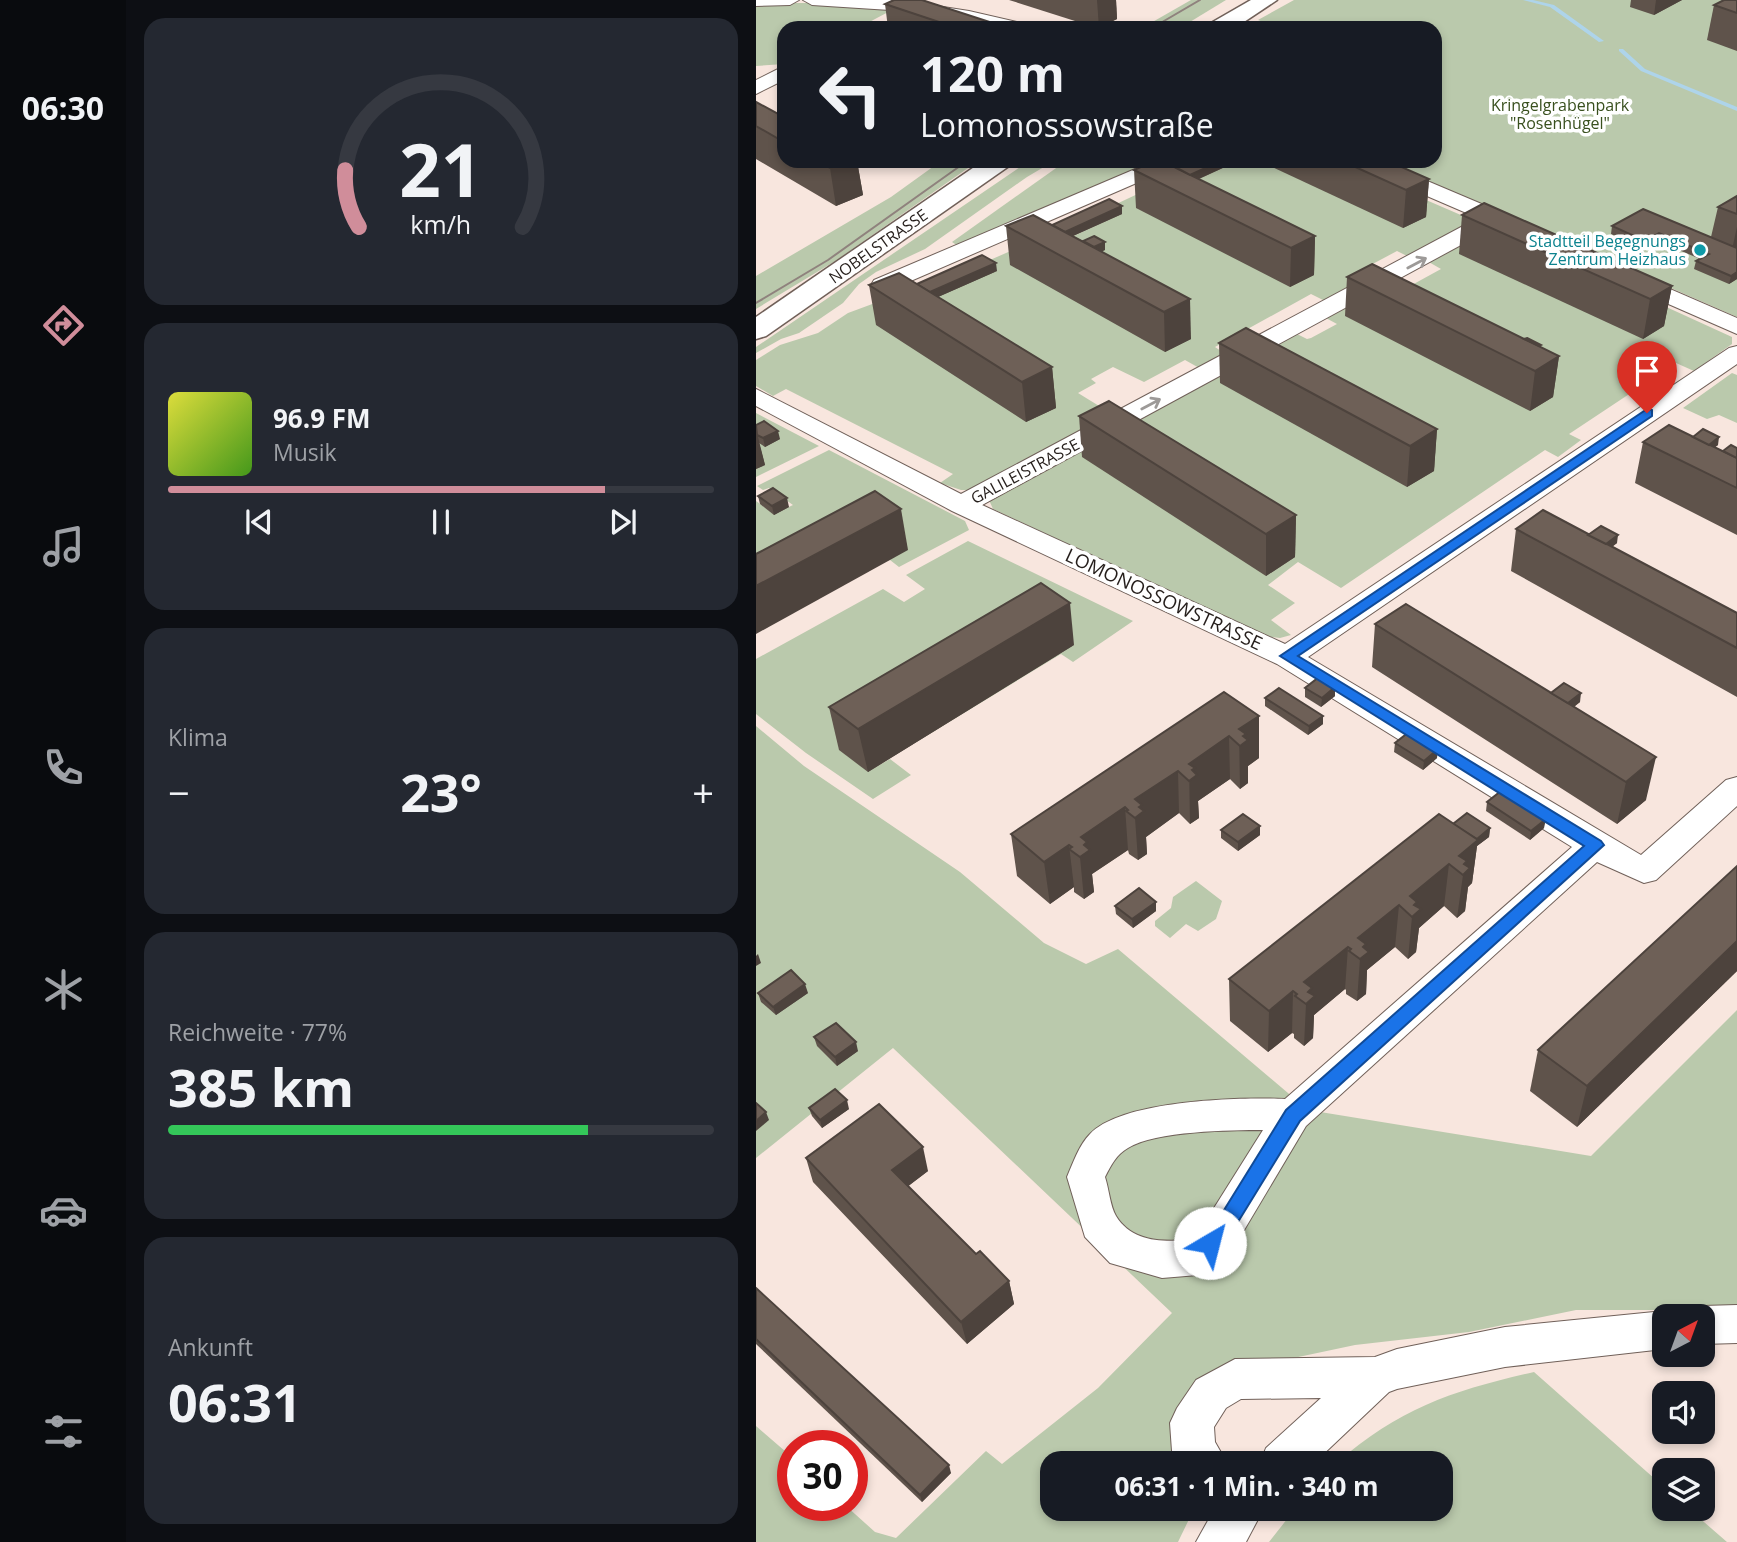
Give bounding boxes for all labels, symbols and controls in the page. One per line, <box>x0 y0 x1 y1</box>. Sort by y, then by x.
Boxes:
text: 120 m <box>920 40 1065 106</box>
icon: left <box>805 49 896 140</box>
text: 06:30 <box>22 86 104 129</box>
park label: Kringelgrabenpark "Rosenhügel" <box>1491 94 1630 134</box>
text: Lomonossowstraße <box>920 103 1214 146</box>
text: 21 <box>399 120 483 219</box>
street label: NOBELSTRASSE <box>824 204 932 288</box>
text: km/h <box>411 207 471 241</box>
place label: Stadtteil Begegnungs Zentrum Heizhaus <box>1529 230 1686 270</box>
marker: Stadtteil Begegnungs Zentrum Heizhaus <box>1692 242 1708 258</box>
one-way arrow <box>1406 256 1426 270</box>
icon: directions <box>39 301 88 350</box>
pin <box>1617 341 1677 413</box>
icon: arrive <box>1628 352 1666 390</box>
one-way arrow <box>1140 397 1161 411</box>
text: 96.9 FM <box>273 400 371 436</box>
street label: GALILEISTRASSE <box>967 433 1083 509</box>
text: Musik <box>273 436 337 468</box>
icon: previous <box>240 503 278 541</box>
icon: pause <box>422 503 460 541</box>
icon: next <box>604 503 642 541</box>
icon: music <box>39 522 88 571</box>
street label: LOMONOSSOWSTRASSE <box>1061 542 1267 656</box>
text: Klima <box>168 721 228 753</box>
icon: phone <box>39 743 88 792</box>
text: 23° <box>400 756 482 827</box>
text: − <box>168 766 190 818</box>
text: + <box>692 766 714 818</box>
icon: climate <box>39 965 88 1014</box>
text: Reichweite · 77% <box>168 1016 347 1048</box>
text: 385 km <box>168 1051 354 1122</box>
icon: car <box>39 1186 88 1235</box>
position arrow <box>1173 1206 1247 1280</box>
north arrow <box>1652 1304 1715 1367</box>
map controls <box>1652 1304 1715 1521</box>
text: Ankunft <box>168 1331 253 1363</box>
text: 06:31 <box>168 1366 302 1437</box>
button: sound <box>1652 1381 1715 1444</box>
icon: filters <box>39 1407 88 1456</box>
speed limit sign: 30 <box>777 1430 868 1521</box>
button: layers <box>1652 1458 1715 1521</box>
text: 06:31 · 1 Min. · 340 m <box>1114 1468 1379 1504</box>

